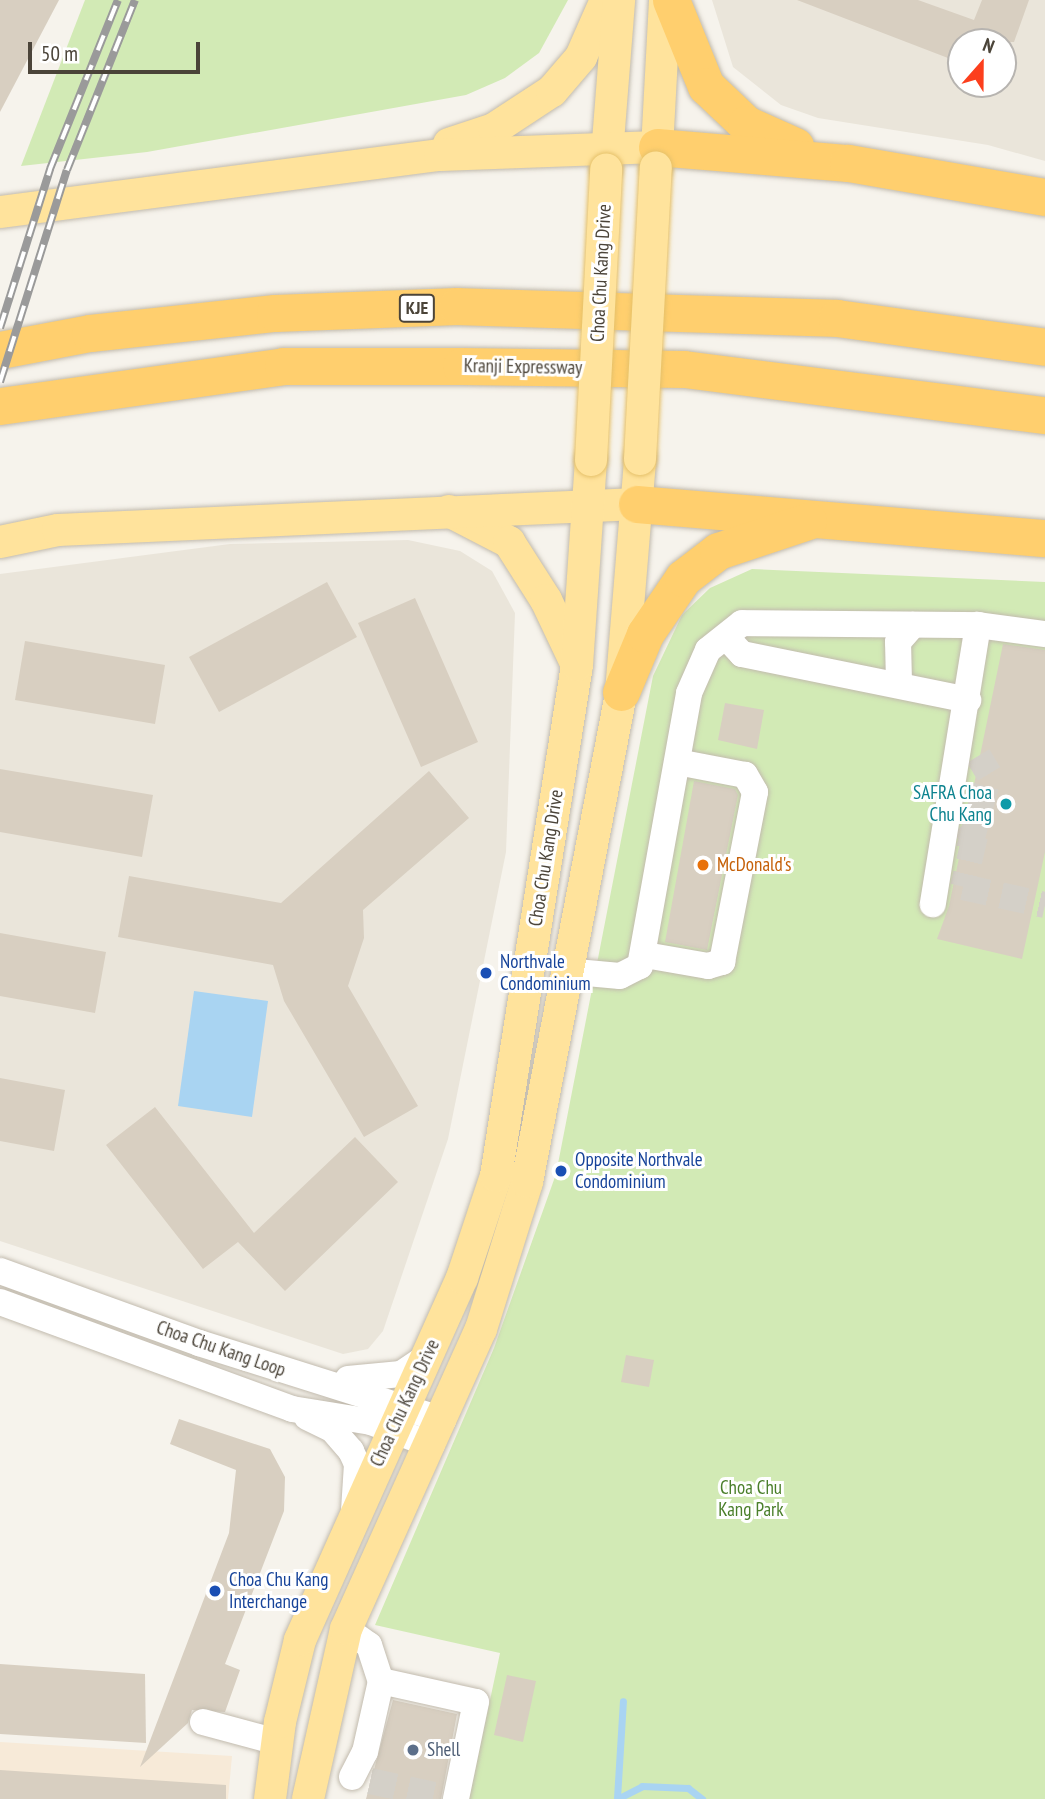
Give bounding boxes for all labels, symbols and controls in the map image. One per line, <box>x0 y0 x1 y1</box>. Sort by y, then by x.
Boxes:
scale bar <box>32 28 203 72</box>
north arrow <box>947 28 1017 98</box>
text: N <box>980 32 998 58</box>
text: 50 m <box>41 40 78 67</box>
street label: Choa Chu Kang Drive <box>586 204 616 342</box>
road number: KJE <box>398 294 436 322</box>
street label: Kranji Expressway <box>464 355 582 379</box>
place label: SAFRA Choa Chu Kang <box>912 782 992 826</box>
street label: Choa Chu Kang Drive <box>524 788 568 928</box>
marker: SAFRA Choa Chu Kang <box>998 796 1014 812</box>
place label: McDonald's <box>717 854 792 876</box>
marker: McDonald's <box>695 857 711 873</box>
place label: Northvale Condominium <box>500 951 591 995</box>
marker: Northvale Condominium <box>478 965 494 981</box>
place label: Opposite Northvale Condominium <box>575 1149 703 1193</box>
marker: Opposite Northvale Condominium <box>553 1163 569 1179</box>
street label: Choa Chu Kang Loop <box>153 1316 289 1382</box>
street label: Choa Chu Kang Drive <box>366 1336 444 1470</box>
park label: Choa Chu Kang Park <box>718 1477 784 1521</box>
place label: Choa Chu Kang Interchange <box>229 1569 328 1613</box>
marker: Choa Chu Kang Interchange <box>207 1583 223 1599</box>
place label: Shell <box>427 1739 460 1761</box>
marker: Shell <box>405 1742 421 1758</box>

